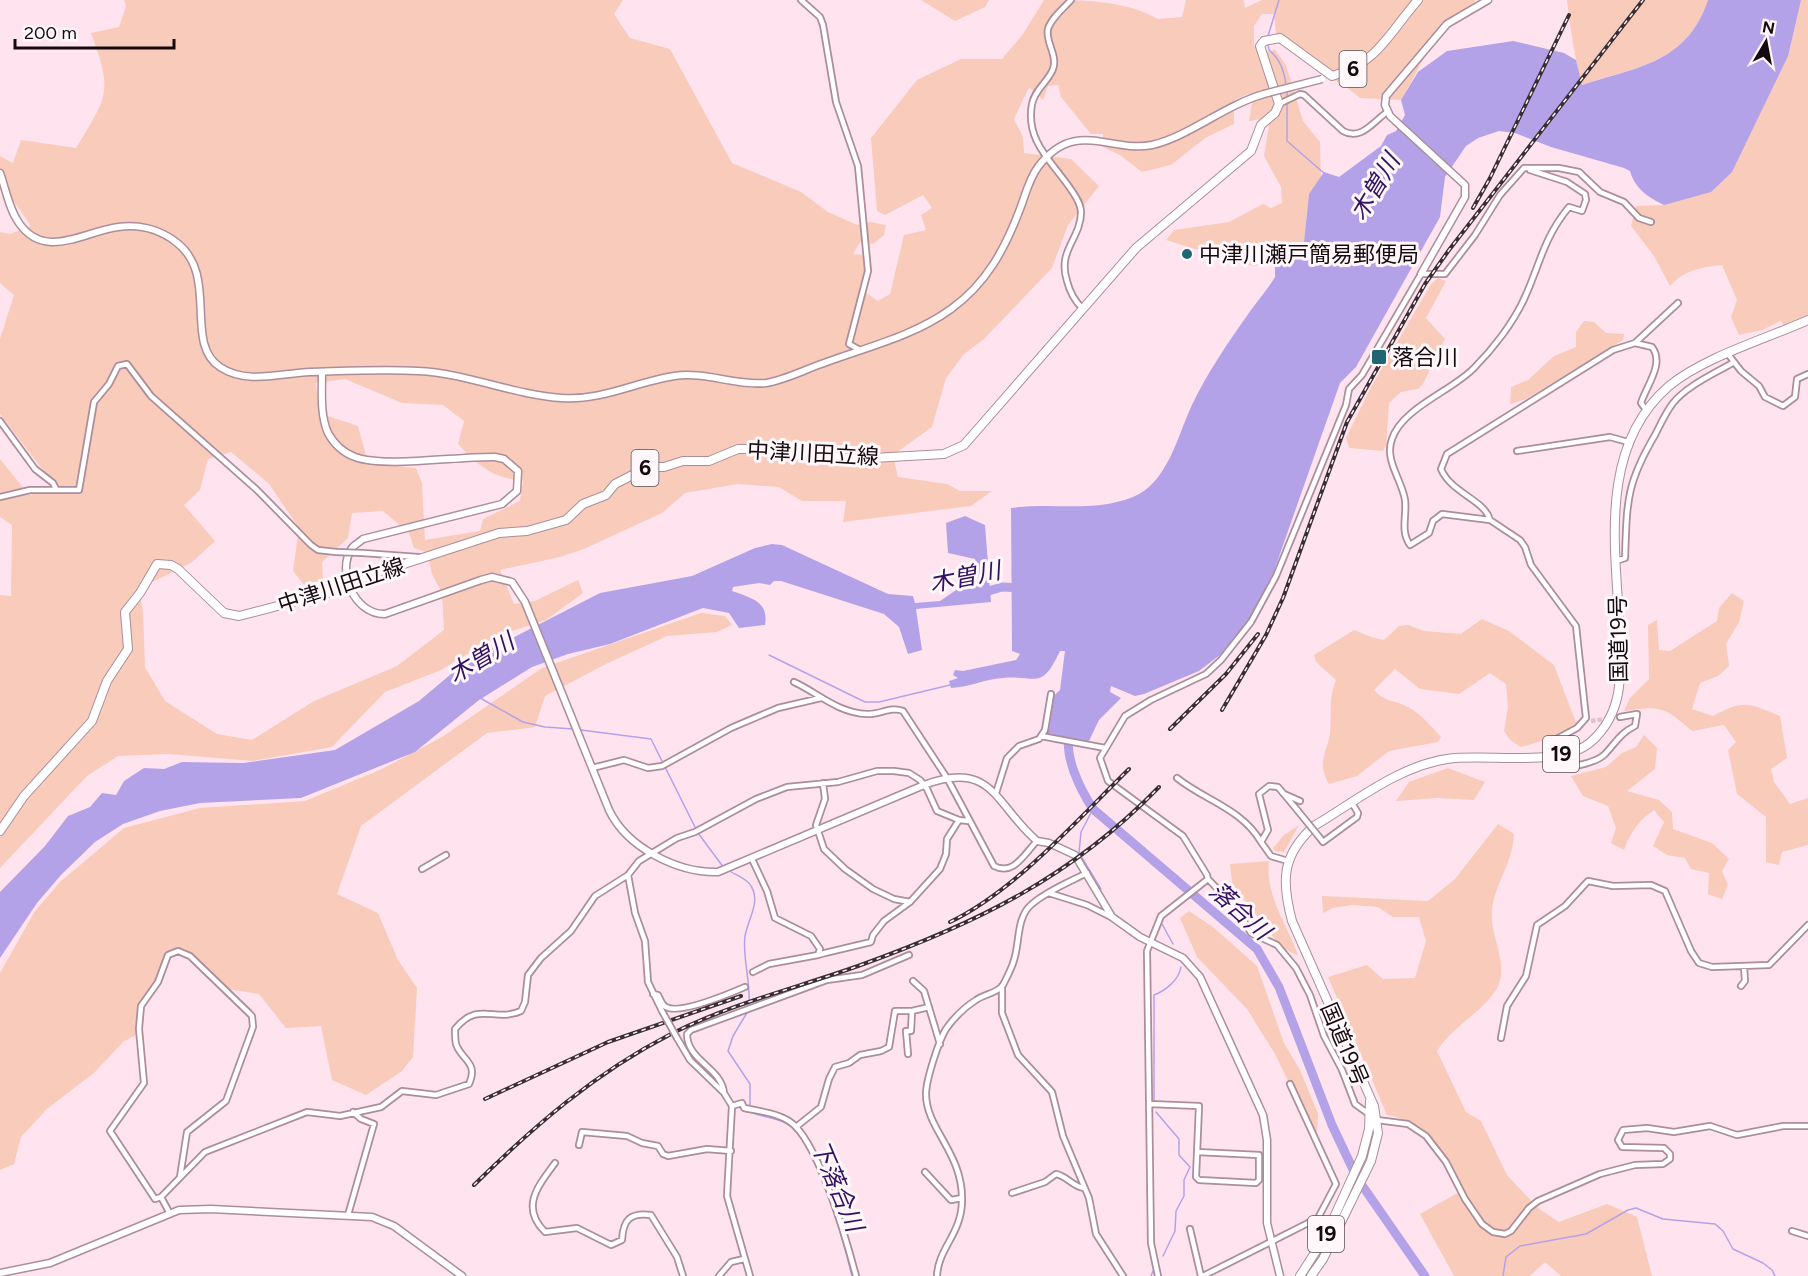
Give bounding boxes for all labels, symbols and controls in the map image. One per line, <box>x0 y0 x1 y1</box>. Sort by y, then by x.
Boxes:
scale bar <box>15 12 174 50</box>
north arrow <box>1736 12 1796 72</box>
text: N <box>1761 17 1776 38</box>
text: 200 m <box>24 22 77 44</box>
road number: 6 <box>1340 51 1366 87</box>
water label: 木曽川 <box>1344 146 1407 225</box>
place label: 中津川瀬戸簡易郵便局 <box>1199 241 1419 268</box>
marker: 中津川瀬戸簡易郵便局 <box>1180 247 1194 261</box>
place label: 落合川 <box>1392 344 1458 371</box>
marker: 落合川 <box>1370 348 1388 366</box>
street label: 中津川田立線 <box>746 437 880 470</box>
road number: 6 <box>632 450 658 486</box>
street label: 中津川田立線 <box>274 552 408 619</box>
water label: 木曽川 <box>927 555 1006 598</box>
street label: 国道19号 <box>1604 595 1633 683</box>
water label: 木曽川 <box>442 625 522 689</box>
road number: 19 <box>1543 736 1579 772</box>
water label: 落合川 <box>1204 876 1279 948</box>
street label: 国道19号 <box>1315 999 1374 1090</box>
water label: 下落合川 <box>805 1136 871 1238</box>
road number: 19 <box>1308 1216 1344 1252</box>

